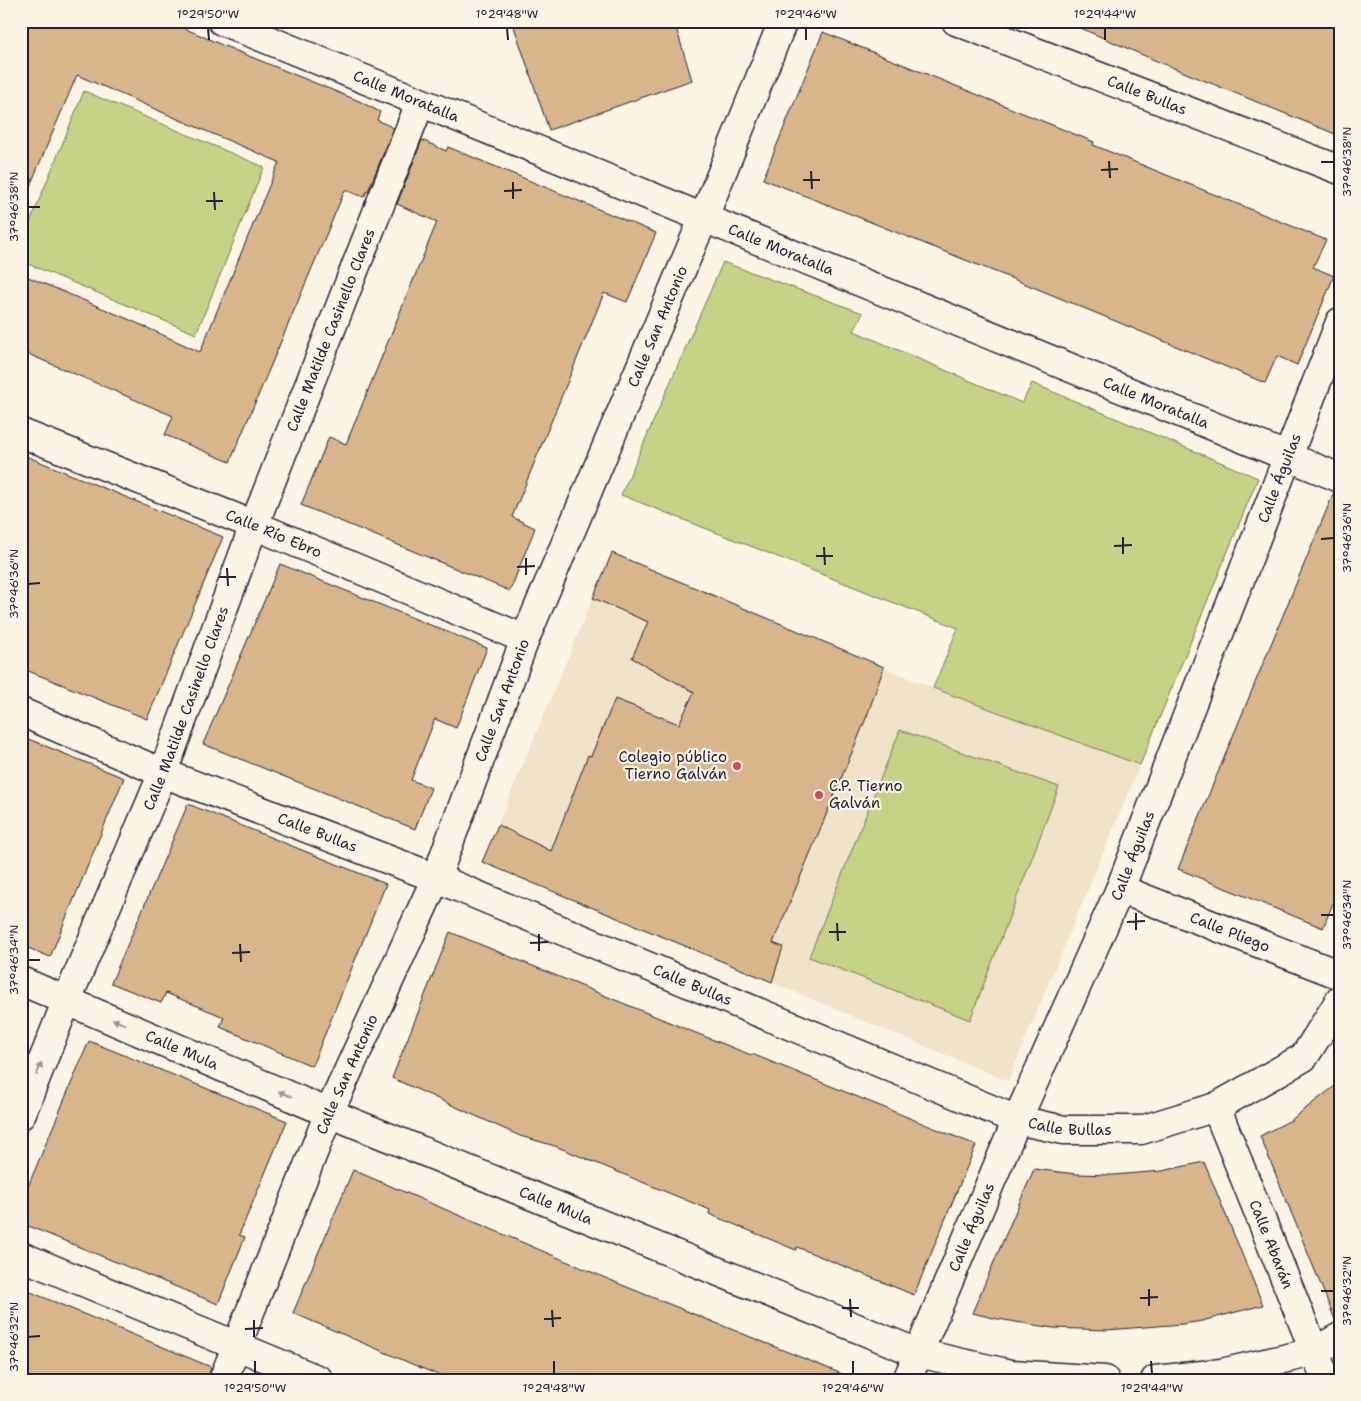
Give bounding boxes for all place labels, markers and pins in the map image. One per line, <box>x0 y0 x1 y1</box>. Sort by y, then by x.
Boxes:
place label: Colegio público Tierno Galván <box>619 747 727 784</box>
marker: Colegio público Tierno Galván <box>731 760 743 772</box>
place label: C.P. Tierno Galván <box>829 776 903 813</box>
marker: C.P. Tierno Galván <box>813 789 825 801</box>

